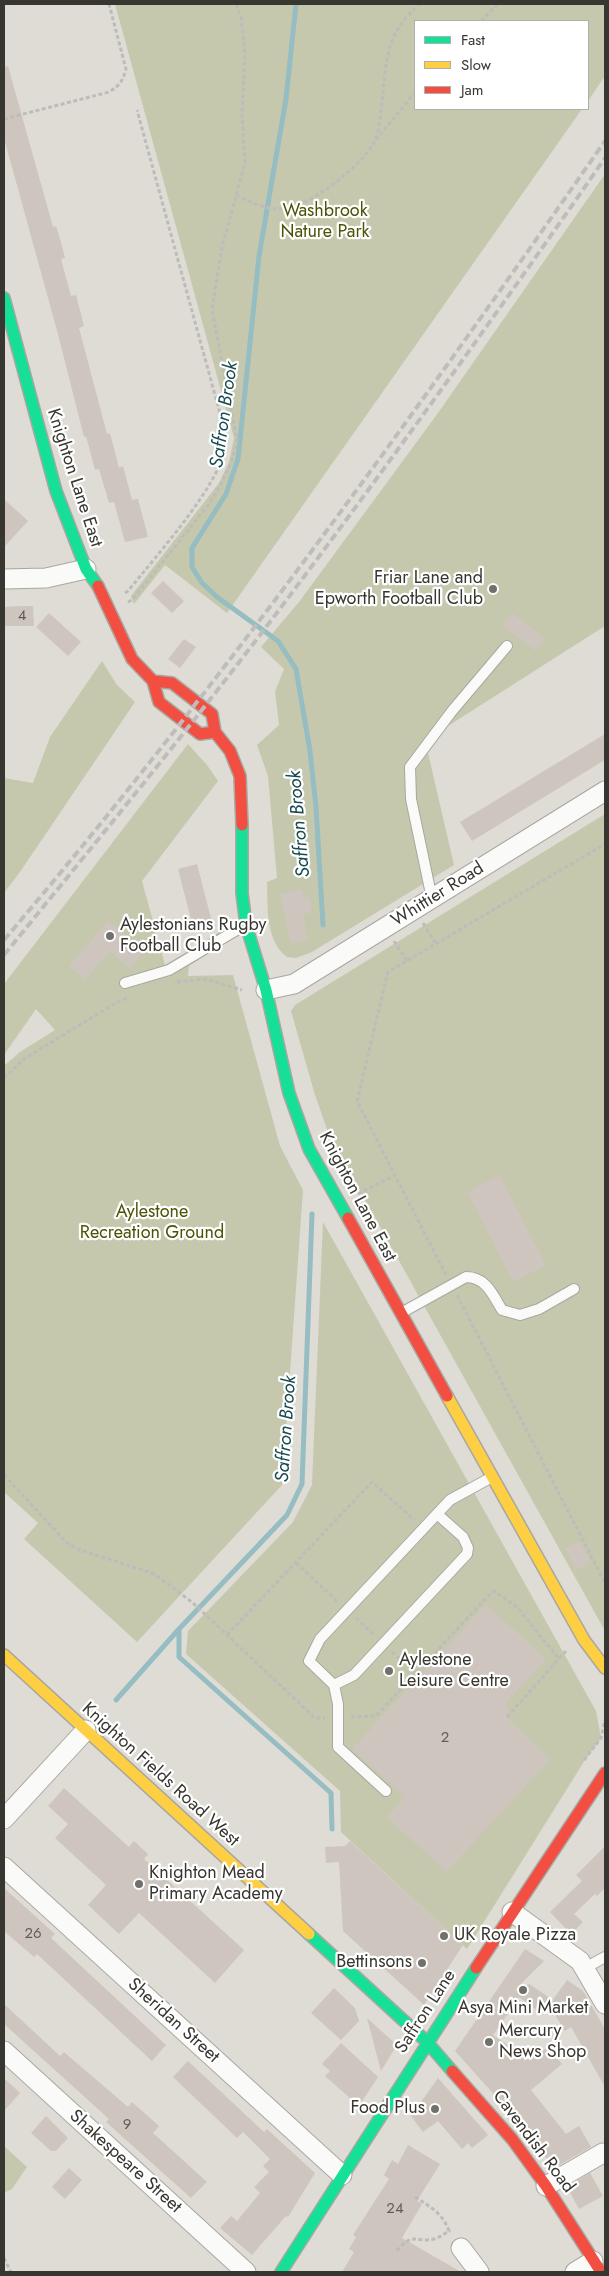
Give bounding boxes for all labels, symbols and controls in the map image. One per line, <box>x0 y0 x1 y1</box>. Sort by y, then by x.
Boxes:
legend <box>414 20 589 110</box>
text: Fast <box>461 29 485 51</box>
text: Slow <box>461 54 491 76</box>
text: Jam <box>461 79 484 101</box>
park label: Washbrook Nature Park <box>280 201 370 243</box>
water label: Saffron Brook <box>206 360 244 470</box>
street label: Knighton Lane East <box>41 406 107 550</box>
place label: Friar Lane and Epworth Football Club <box>315 568 483 610</box>
marker: Friar Lane and Epworth Football Club <box>487 583 499 595</box>
house number: 4 <box>18 607 26 625</box>
water label: Saffron Brook <box>284 770 316 878</box>
street label: Whittier Road <box>388 858 488 932</box>
place label: Aylestonians Rugby Football Club <box>120 915 266 958</box>
marker: Aylestonians Rugby Football Club <box>104 930 116 942</box>
street label: Knighton Lane East <box>314 1128 400 1266</box>
park label: Aylestone Recreation Ground <box>80 1202 224 1244</box>
water label: Saffron Brook <box>272 1375 302 1483</box>
place label: Aylestone Leisure Centre <box>399 1650 509 1692</box>
marker: Aylestone Leisure Centre <box>383 1665 395 1677</box>
street label: Knighton Fields Road West <box>77 1699 243 1851</box>
house number: 2 <box>441 1729 449 1747</box>
place label: Knighton Mead Primary Academy <box>149 1863 283 1906</box>
marker: Knighton Mead Primary Academy <box>133 1878 145 1890</box>
house number: 26 <box>24 1925 42 1943</box>
place label: UK Royale Pizza <box>454 1925 576 1947</box>
marker: UK Royale Pizza <box>438 1930 450 1942</box>
place label: Bettinsons <box>336 1952 412 1974</box>
marker: Bettinsons <box>416 1957 428 1969</box>
street label: Saffron Lane <box>391 1966 461 2058</box>
street label: Sheridan Street <box>123 1974 223 2068</box>
marker: Asya Mini Market <box>517 1984 529 1996</box>
place label: Asya Mini Market <box>458 1998 588 2020</box>
place label: Mercury News Shop <box>499 2021 586 2064</box>
marker: Mercury News Shop <box>483 2036 495 2048</box>
street label: Cavendish Road <box>487 2086 579 2198</box>
place label: Food Plus <box>351 2098 425 2120</box>
marker: Food Plus <box>429 2103 441 2115</box>
street label: Shakespeare Street <box>64 2106 186 2218</box>
house number: 9 <box>123 2116 131 2134</box>
house number: 24 <box>386 2200 404 2218</box>

